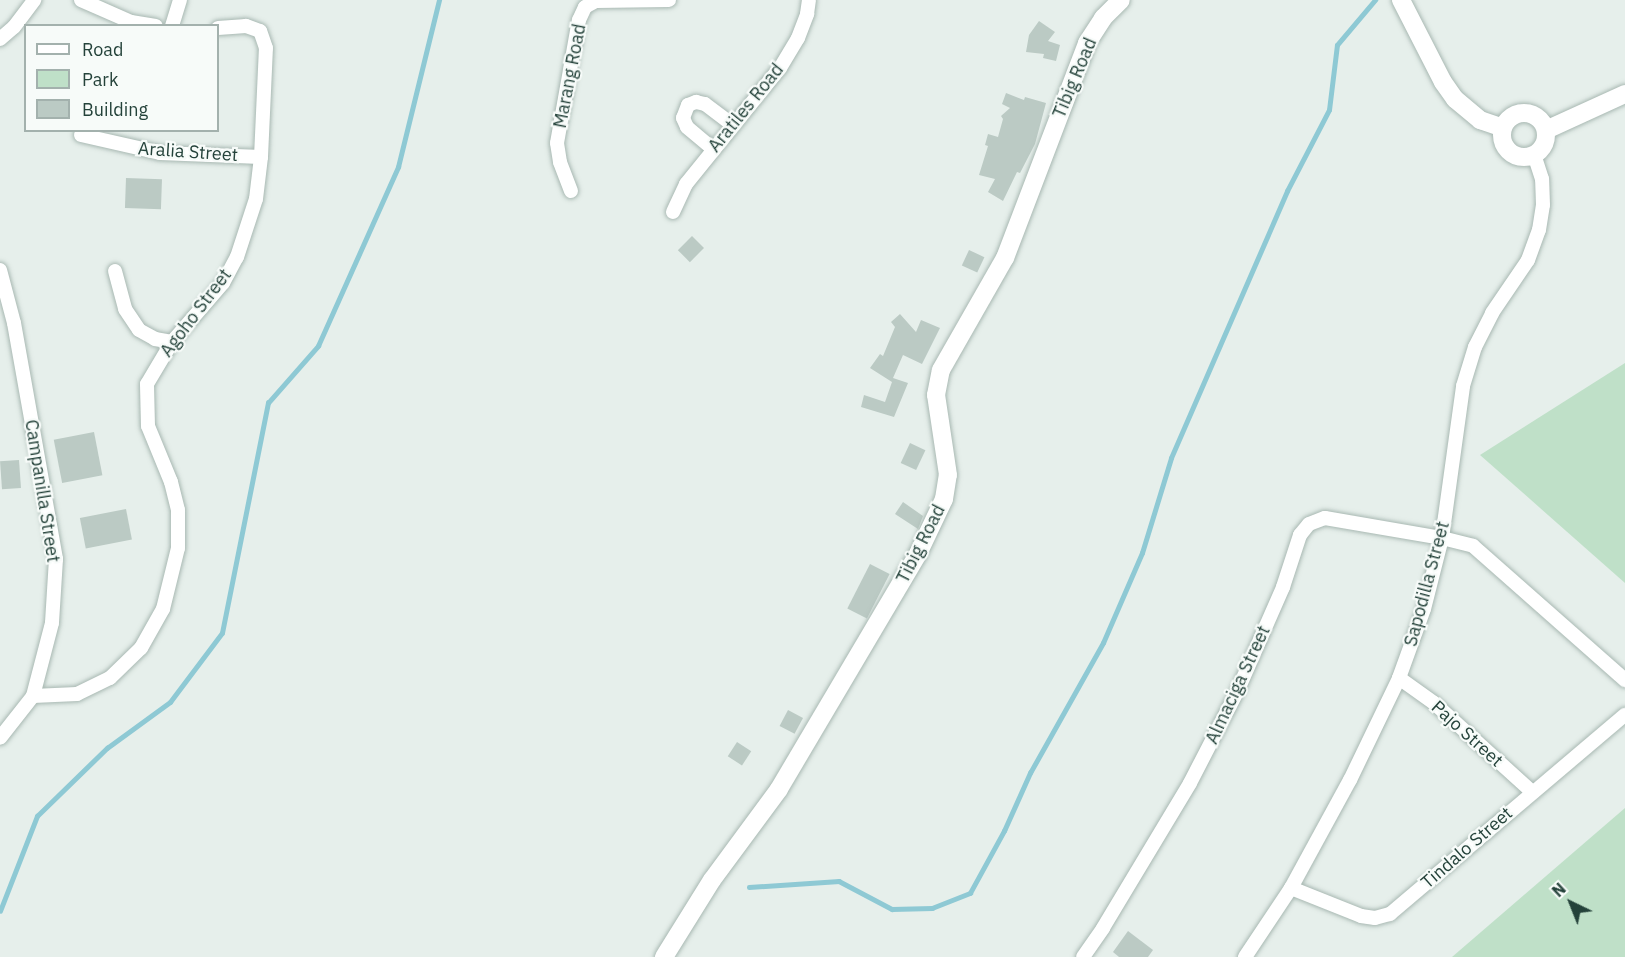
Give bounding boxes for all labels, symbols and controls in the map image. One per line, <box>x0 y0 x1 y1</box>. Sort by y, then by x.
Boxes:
street label: Marang Road <box>549 22 591 130</box>
legend <box>24 24 219 132</box>
street label: Tibig Road <box>1048 35 1102 121</box>
text: Road <box>82 38 123 61</box>
street label: Aratiles Road <box>704 59 788 157</box>
text: Park <box>82 68 118 91</box>
text: Building <box>82 98 148 121</box>
street label: Aralia Street <box>137 138 239 166</box>
street label: Agoho Street <box>156 265 236 361</box>
street label: Campanilla Street <box>20 418 64 564</box>
street label: Tibig Road <box>892 501 950 587</box>
street label: Sapodilla Street <box>1400 519 1454 649</box>
street label: Almaciga Street <box>1201 622 1275 748</box>
street label: Pajo Street <box>1427 696 1507 772</box>
street label: Tindalo Street <box>1417 803 1517 893</box>
north arrow <box>1541 873 1601 933</box>
text: N <box>1548 879 1570 901</box>

